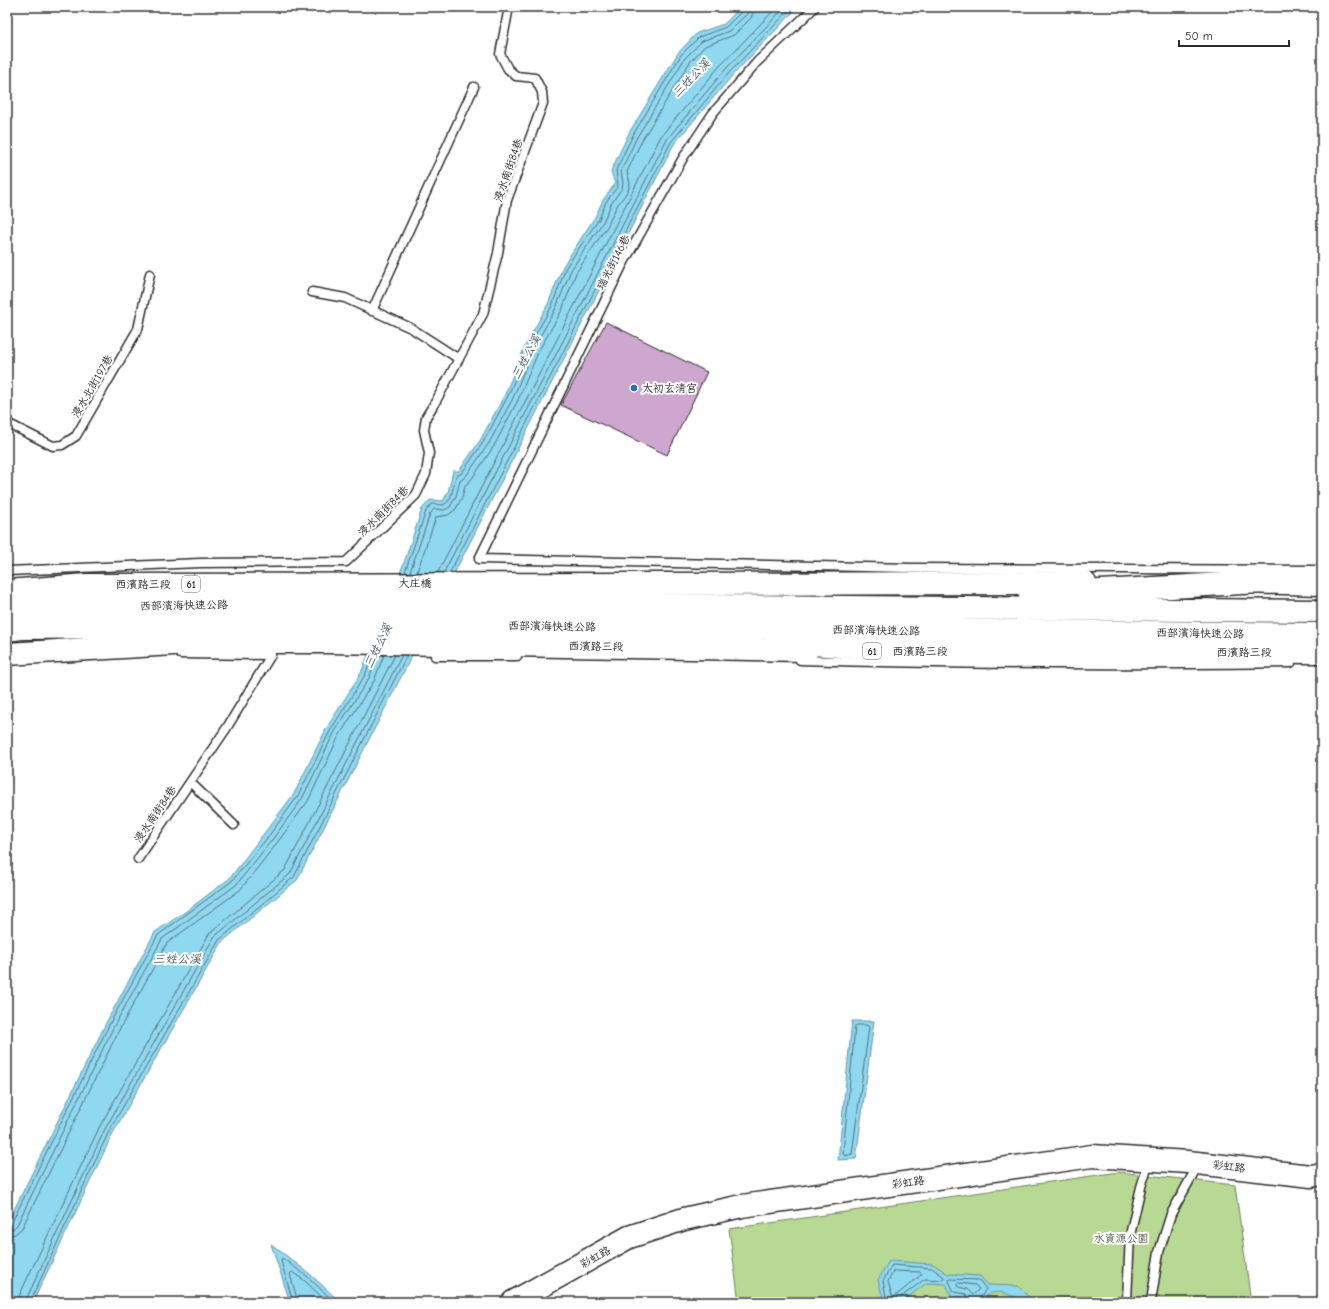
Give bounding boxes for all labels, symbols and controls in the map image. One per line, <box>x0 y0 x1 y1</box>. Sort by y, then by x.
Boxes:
scale bar <box>1179 22 1289 48</box>
text: 50 m <box>1185 29 1213 43</box>
water label: 三姓公溪 <box>669 55 713 100</box>
street label: 浸水南街84巷 <box>492 137 525 203</box>
street label: 瑞光街146巷 <box>594 233 633 292</box>
water label: 三姓公溪 <box>509 332 544 381</box>
street label: 浸水北街197巷 <box>69 353 116 420</box>
place label: 太初玄清宮 <box>642 382 697 395</box>
marker: 太初玄清宮 <box>629 383 639 393</box>
street label: 浸水南街84巷 <box>355 483 411 539</box>
road number: 61 <box>182 576 200 592</box>
street label: 大庄橋 <box>399 577 432 590</box>
street label: 西濱路三段 <box>116 578 171 591</box>
street label: 西部濱海快速公路 <box>140 598 228 613</box>
street label: 西部濱海快速公路 <box>508 619 596 634</box>
water label: 三姓公溪 <box>361 620 395 671</box>
street label: 西部濱海快速公路 <box>832 623 920 638</box>
street label: 西部濱海快速公路 <box>1156 626 1244 641</box>
street label: 西濱路三段 <box>568 640 624 653</box>
road number: 61 <box>863 643 881 659</box>
street label: 西濱路三段 <box>893 645 948 658</box>
street label: 西濱路三段 <box>1217 646 1272 659</box>
street label: 浸水南街84巷 <box>132 783 179 845</box>
water label: 三姓公溪 <box>153 952 202 966</box>
street label: 彩虹路 <box>1212 1158 1246 1175</box>
street label: 彩虹路 <box>891 1174 925 1191</box>
park label: 水資源公園 <box>1094 1232 1149 1245</box>
street label: 彩虹路 <box>578 1244 613 1271</box>

